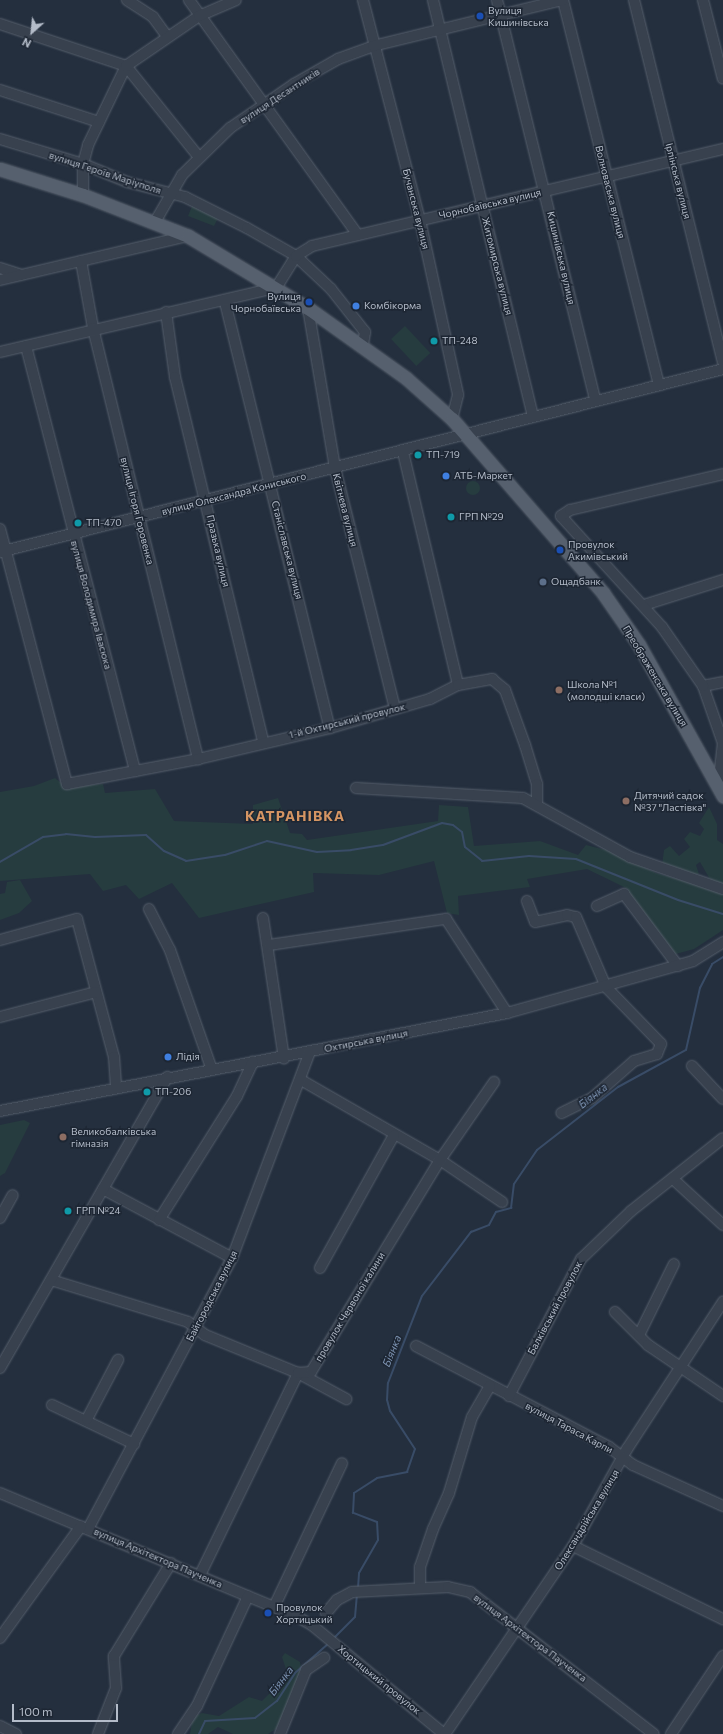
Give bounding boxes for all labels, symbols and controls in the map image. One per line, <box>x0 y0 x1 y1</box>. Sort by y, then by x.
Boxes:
place label: Вулиця Кишинівська <box>488 4 549 28</box>
marker: Вулиця Кишинівська <box>475 11 485 21</box>
north arrow <box>12 12 52 52</box>
text: N <box>20 35 33 51</box>
street label: вулиця Десантників <box>238 66 322 126</box>
street label: Ірпінська вулиця <box>663 142 693 220</box>
street label: Волноваська вулиця <box>593 144 627 240</box>
street label: вулиця Героїв Маріуполя <box>47 149 163 197</box>
street label: Бучанська вулиця <box>400 167 432 251</box>
street label: Чорнобаївська вулиця <box>438 186 542 222</box>
street label: Кишинівська вулиця <box>544 210 578 306</box>
street label: Житомирська вулиця <box>479 216 515 316</box>
place label: Вулиця Чорнобаївська <box>231 290 301 314</box>
marker: Вулиця Чорнобаївська <box>304 297 314 307</box>
place label: Комбікорма <box>364 300 421 312</box>
marker: Комбікорма <box>351 301 361 311</box>
place label: ТП-248 <box>442 335 478 347</box>
marker: ТП-248 <box>429 336 439 346</box>
place label: ТП-719 <box>426 449 460 461</box>
marker: ТП-719 <box>413 450 423 460</box>
street label: вулиця Ігоря Горовенка <box>118 456 156 566</box>
street label: вулиця Олександра Кониського <box>160 470 308 518</box>
place label: АТБ-Маркет <box>454 470 513 482</box>
marker: АТБ-Маркет <box>441 471 451 481</box>
street label: Квітнева вулиця <box>330 472 360 548</box>
street label: Станіславська вулиця <box>269 499 305 601</box>
place label: ГРП №29 <box>459 511 504 523</box>
marker: ГРП №29 <box>446 512 456 522</box>
street label: Празька вулиця <box>204 514 232 588</box>
place label: ТП-470 <box>86 517 122 529</box>
marker: ТП-470 <box>73 518 83 528</box>
place label: Провулок Акимівський <box>568 538 628 562</box>
street label: вулиця Володимира Івасюка <box>68 539 114 671</box>
marker: Провулок Акимівський <box>555 545 565 555</box>
place label: Ощадбанк <box>551 576 601 588</box>
marker: Ощадбанк <box>538 577 548 587</box>
street label: Преображенська вулиця <box>620 623 690 729</box>
place label: Школа №1 (молодші класи) <box>567 678 645 702</box>
marker: Школа №1 (молодші класи) <box>554 685 564 695</box>
street label: 1-й Охтирський провулок <box>288 701 406 741</box>
place label: Дитячий садок №37 "Ластівка" <box>634 789 706 812</box>
marker: Дитячий садок №37 "Ластівка" <box>621 796 631 806</box>
district label: КАТРАНІВКА <box>245 808 345 824</box>
street label: Охтирська вулиця <box>323 1027 409 1055</box>
place label: Лідія <box>176 1051 200 1063</box>
marker: Лідія <box>163 1052 173 1062</box>
water label: Біянка <box>576 1081 610 1111</box>
place label: ТП-206 <box>155 1086 191 1098</box>
marker: ТП-206 <box>142 1087 152 1097</box>
place label: Великобалківська гімназія <box>71 1125 156 1148</box>
marker: Великобалківська гімназія <box>58 1132 68 1142</box>
place label: ГРП №24 <box>76 1205 120 1217</box>
marker: ГРП №24 <box>63 1206 73 1216</box>
street label: Байгородська вулиця <box>184 1249 240 1343</box>
street label: провулок Червоної калини <box>313 1250 387 1364</box>
street label: Балківський провулок <box>525 1259 585 1357</box>
water label: Біянка <box>380 1333 404 1369</box>
street label: вулиця Тараса Карпи <box>523 1400 615 1456</box>
street label: Олександрійська вулиця <box>552 1468 622 1572</box>
street label: вулиця Архітектора Паученка <box>92 1525 224 1591</box>
street label: вулиця Архітектора Паученка <box>471 1592 589 1684</box>
place label: Провулок Хортицький <box>276 1601 332 1624</box>
marker: Провулок Хортицький <box>263 1608 273 1618</box>
street label: Хортицький провулок <box>335 1643 423 1717</box>
water label: Біянка <box>266 1664 296 1698</box>
scale bar <box>14 1696 120 1722</box>
text: 100 m <box>19 1704 53 1718</box>

